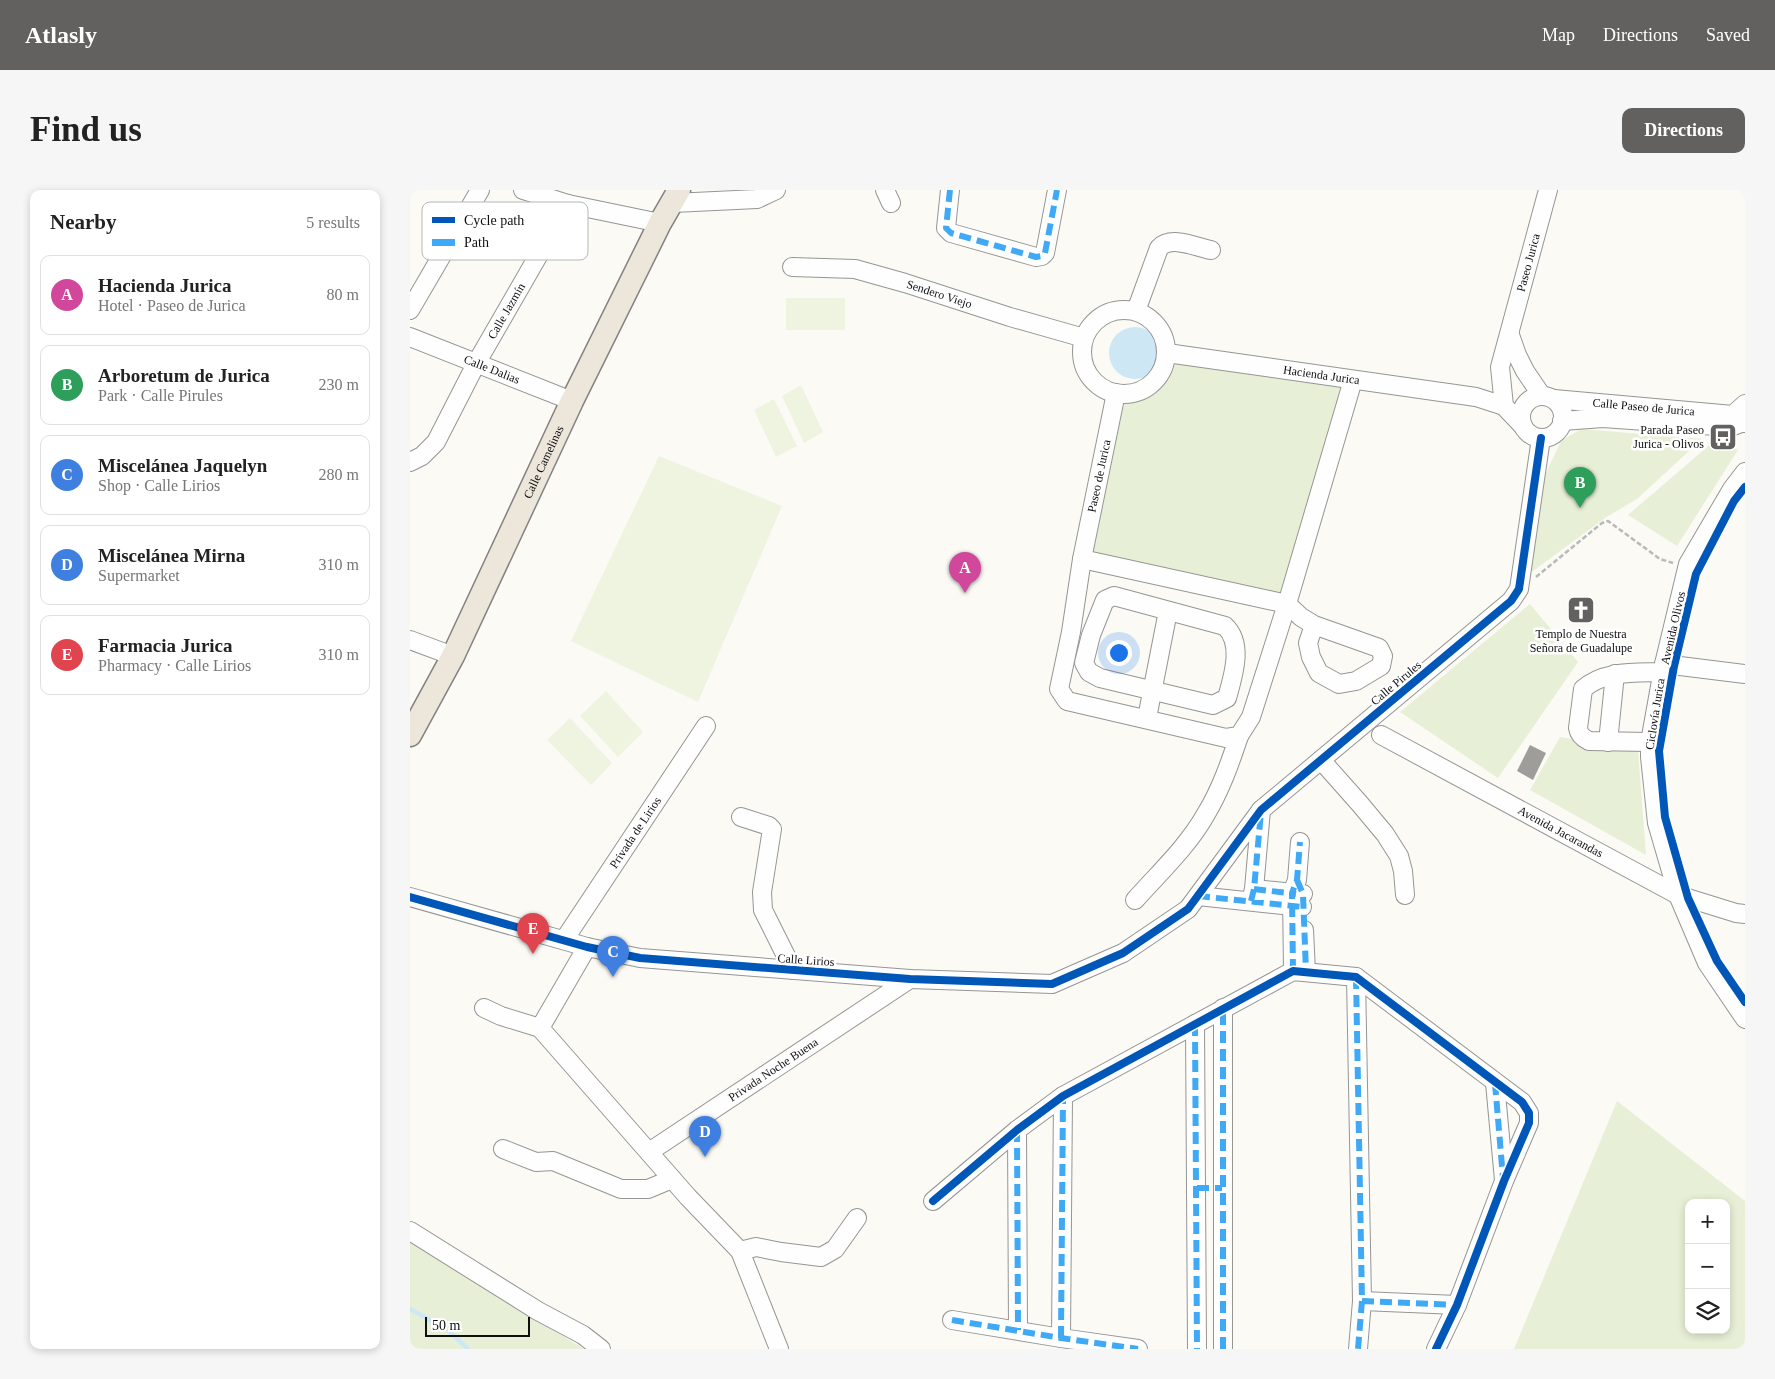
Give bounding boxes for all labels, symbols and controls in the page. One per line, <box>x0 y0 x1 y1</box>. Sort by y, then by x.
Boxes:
text: Atlasly <box>25 22 97 48</box>
text: Map <box>1542 25 1575 45</box>
text: Directions <box>1603 25 1678 45</box>
text: Saved <box>1706 25 1750 45</box>
button: Directions <box>1622 108 1745 153</box>
text: Find us <box>30 110 142 149</box>
legend <box>422 202 588 260</box>
text: Nearby <box>50 210 117 234</box>
text: Cycle path <box>464 213 524 228</box>
text: 5 results <box>306 214 360 231</box>
street label: Paseo Jurica <box>1514 231 1543 293</box>
text: Path <box>464 235 489 250</box>
text: Hacienda Jurica <box>98 275 232 296</box>
street label: Sendero Viejo <box>905 277 974 311</box>
street label: Calle Jazmín <box>485 280 528 341</box>
text: A <box>61 286 73 303</box>
text: 80 m <box>327 286 359 303</box>
text: Hotel · Paseo de Jurica <box>98 297 246 314</box>
street label: Calle Dalias <box>462 352 522 387</box>
street label: Hacienda Jurica <box>1282 363 1361 387</box>
text: Arboretum de Jurica <box>98 365 270 386</box>
text: B <box>62 376 72 393</box>
text: 230 m <box>319 376 359 393</box>
text: Park · Calle Pirules <box>98 387 223 404</box>
street label: Calle Paseo de Jurica <box>1592 395 1696 419</box>
bus stop icon: Parada Paseo Jurica - Olivos <box>1708 422 1738 452</box>
street label: Calle Camelinas <box>520 423 567 501</box>
place label: Parada Paseo Jurica - Olivos <box>1633 423 1704 451</box>
street label: Paseo de Jurica <box>1084 438 1114 514</box>
text: Miscelánea Jaquelyn <box>98 455 267 476</box>
text: C <box>61 466 73 483</box>
text: 280 m <box>319 466 359 483</box>
pin: B <box>1564 467 1596 508</box>
text: Shop · Calle Lirios <box>98 477 220 494</box>
text: Miscelánea Mirna <box>98 545 245 566</box>
pin: A <box>949 552 981 593</box>
text: D <box>61 556 73 573</box>
text: 310 m <box>319 556 359 573</box>
text: Supermarket <box>98 567 180 584</box>
street label: Avenida Olivos <box>1658 590 1688 666</box>
church icon: Templo de Nuestra Señora de Guadalupe <box>1566 595 1596 625</box>
place label: Templo de Nuestra Señora de Guadalupe <box>1530 627 1632 655</box>
text: Farmacia Jurica <box>98 635 233 656</box>
your location <box>1106 640 1132 666</box>
text: E <box>62 646 72 663</box>
text: 310 m <box>319 646 359 663</box>
text: Pharmacy · Calle Lirios <box>98 657 251 674</box>
street label: Calle Pirules <box>1368 658 1424 708</box>
street label: Ciclovía Jurica <box>1642 677 1668 751</box>
street label: Privada de Lirios <box>607 794 664 871</box>
street label: Avenida Jacarandas <box>1516 803 1606 861</box>
pin: E <box>517 913 549 954</box>
pin: C <box>597 936 629 977</box>
street label: Calle Lirios <box>777 951 835 969</box>
street label: Privada Noche Buena <box>726 1035 821 1104</box>
pin: D <box>689 1116 721 1157</box>
map controls <box>1685 1199 1730 1334</box>
button: + <box>1685 1199 1730 1244</box>
button: − <box>1685 1244 1730 1289</box>
button: layers <box>1685 1289 1730 1334</box>
scale bar <box>425 1314 530 1337</box>
text: 50 m <box>432 1318 460 1333</box>

